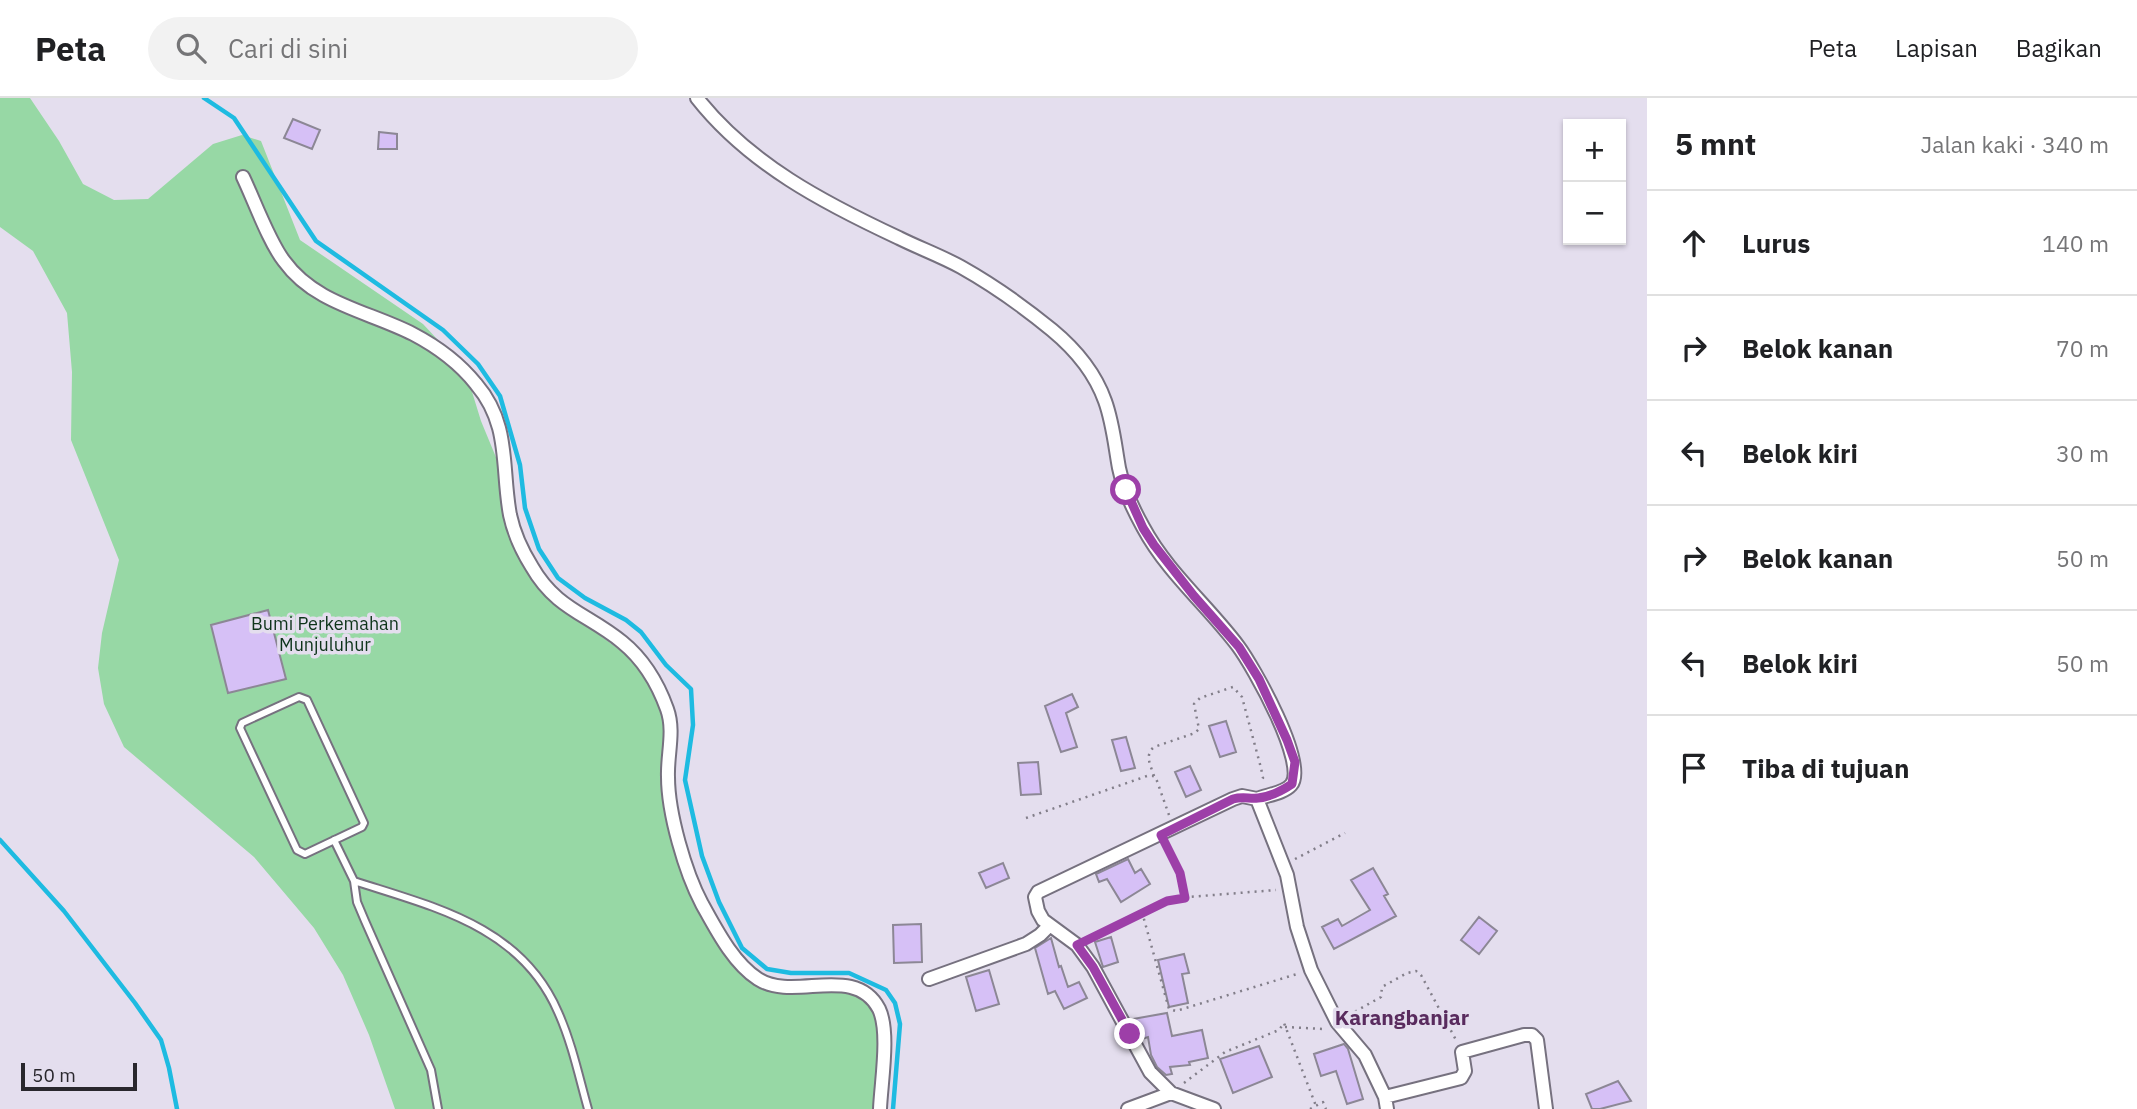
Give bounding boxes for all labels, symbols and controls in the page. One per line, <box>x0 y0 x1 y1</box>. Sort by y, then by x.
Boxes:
search box <box>148 17 638 80</box>
text: Peta <box>35 27 106 70</box>
icon: search <box>172 29 210 67</box>
text: Cari di sini <box>228 31 348 65</box>
text: Peta <box>1809 32 1857 64</box>
text: Lapisan <box>1895 32 1978 64</box>
text: Bagikan <box>2016 32 2102 64</box>
map controls <box>1563 119 1626 245</box>
button: + <box>1563 119 1626 182</box>
text: 5 mnt <box>1675 124 1756 163</box>
text: Jalan kaki · 340 m <box>1921 129 2109 159</box>
button: − <box>1563 182 1626 245</box>
icon: ahead <box>1675 224 1713 262</box>
text: Lurus <box>1742 226 1810 260</box>
text: 140 m <box>2042 228 2109 258</box>
icon: right <box>1675 329 1713 367</box>
text: Belok kanan <box>1742 331 1893 365</box>
text: 70 m <box>2056 333 2109 363</box>
icon: left <box>1675 434 1713 472</box>
text: Belok kiri <box>1742 436 1858 470</box>
text: 30 m <box>2056 438 2109 468</box>
route start <box>1110 474 1141 505</box>
icon: right <box>1675 539 1713 577</box>
text: Belok kanan <box>1742 541 1893 575</box>
text: 50 m <box>2056 543 2109 573</box>
park label: Bumi Perkemahan Munjuluhur <box>251 612 399 656</box>
icon: left <box>1675 644 1713 682</box>
text: Belok kiri <box>1742 646 1858 680</box>
text: 50 m <box>2056 648 2109 678</box>
icon: arrive <box>1675 749 1713 787</box>
text: Tiba di tujuan <box>1742 751 1909 785</box>
district label: Karangbanjar <box>1335 1003 1470 1031</box>
route end <box>1114 1018 1145 1049</box>
scale bar <box>21 1060 136 1092</box>
text: 50 m <box>32 1063 76 1087</box>

